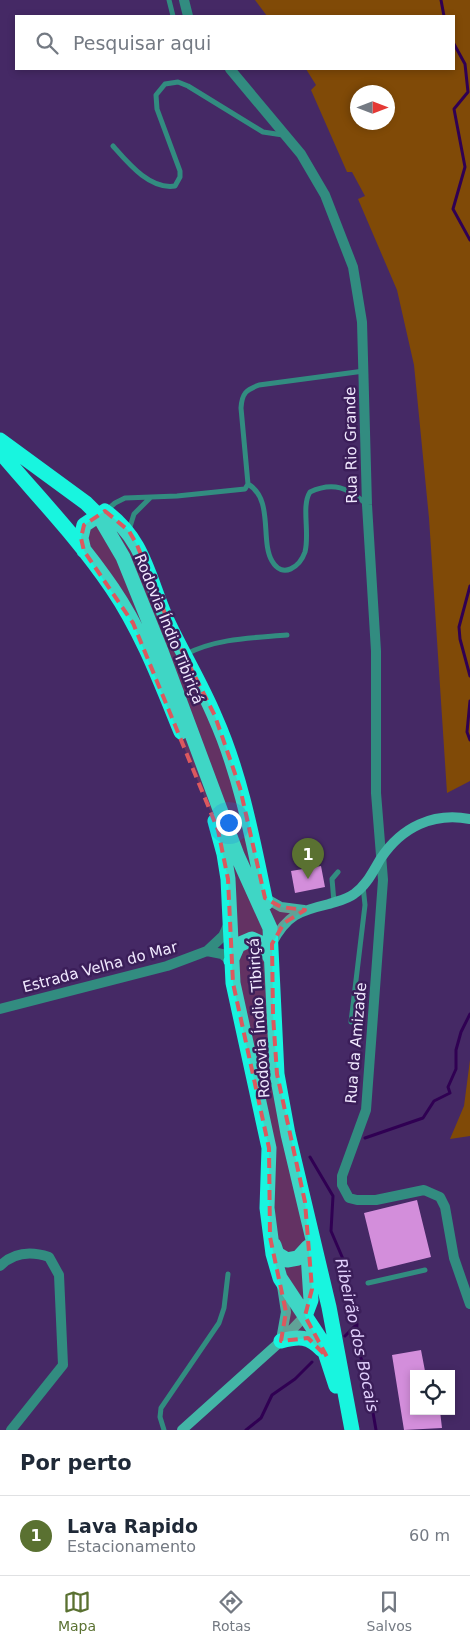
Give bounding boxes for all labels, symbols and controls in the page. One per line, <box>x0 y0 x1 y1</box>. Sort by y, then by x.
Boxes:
search box <box>15 15 455 70</box>
icon: search <box>33 29 61 57</box>
text: Pesquisar aqui <box>73 32 211 54</box>
north arrow <box>350 85 395 130</box>
street label: Rua Rio Grande <box>341 386 361 504</box>
street label: Rodovia Índio Tibiriçá <box>131 551 208 707</box>
your location <box>216 810 242 836</box>
pin: 1 <box>292 838 324 879</box>
street label: Estrada Velha do Mar <box>21 937 180 996</box>
street label: Rodovia Índio Tibiriçá <box>243 937 274 1099</box>
street label: Rua da Amizade <box>342 982 370 1104</box>
water label: Ribeirão dos Bocais <box>331 1256 383 1414</box>
map controls <box>410 1370 455 1415</box>
button: locate <box>410 1370 455 1415</box>
text: Por perto <box>20 1451 132 1475</box>
text: Lava Rapido <box>67 1515 198 1537</box>
text: 1 <box>30 1526 42 1545</box>
text: 60 m <box>409 1526 450 1545</box>
text: Estacionamento <box>67 1537 196 1556</box>
tab: Mapa <box>58 1588 96 1634</box>
tab: Rotas <box>212 1588 251 1634</box>
tab: Salvos <box>367 1588 412 1634</box>

